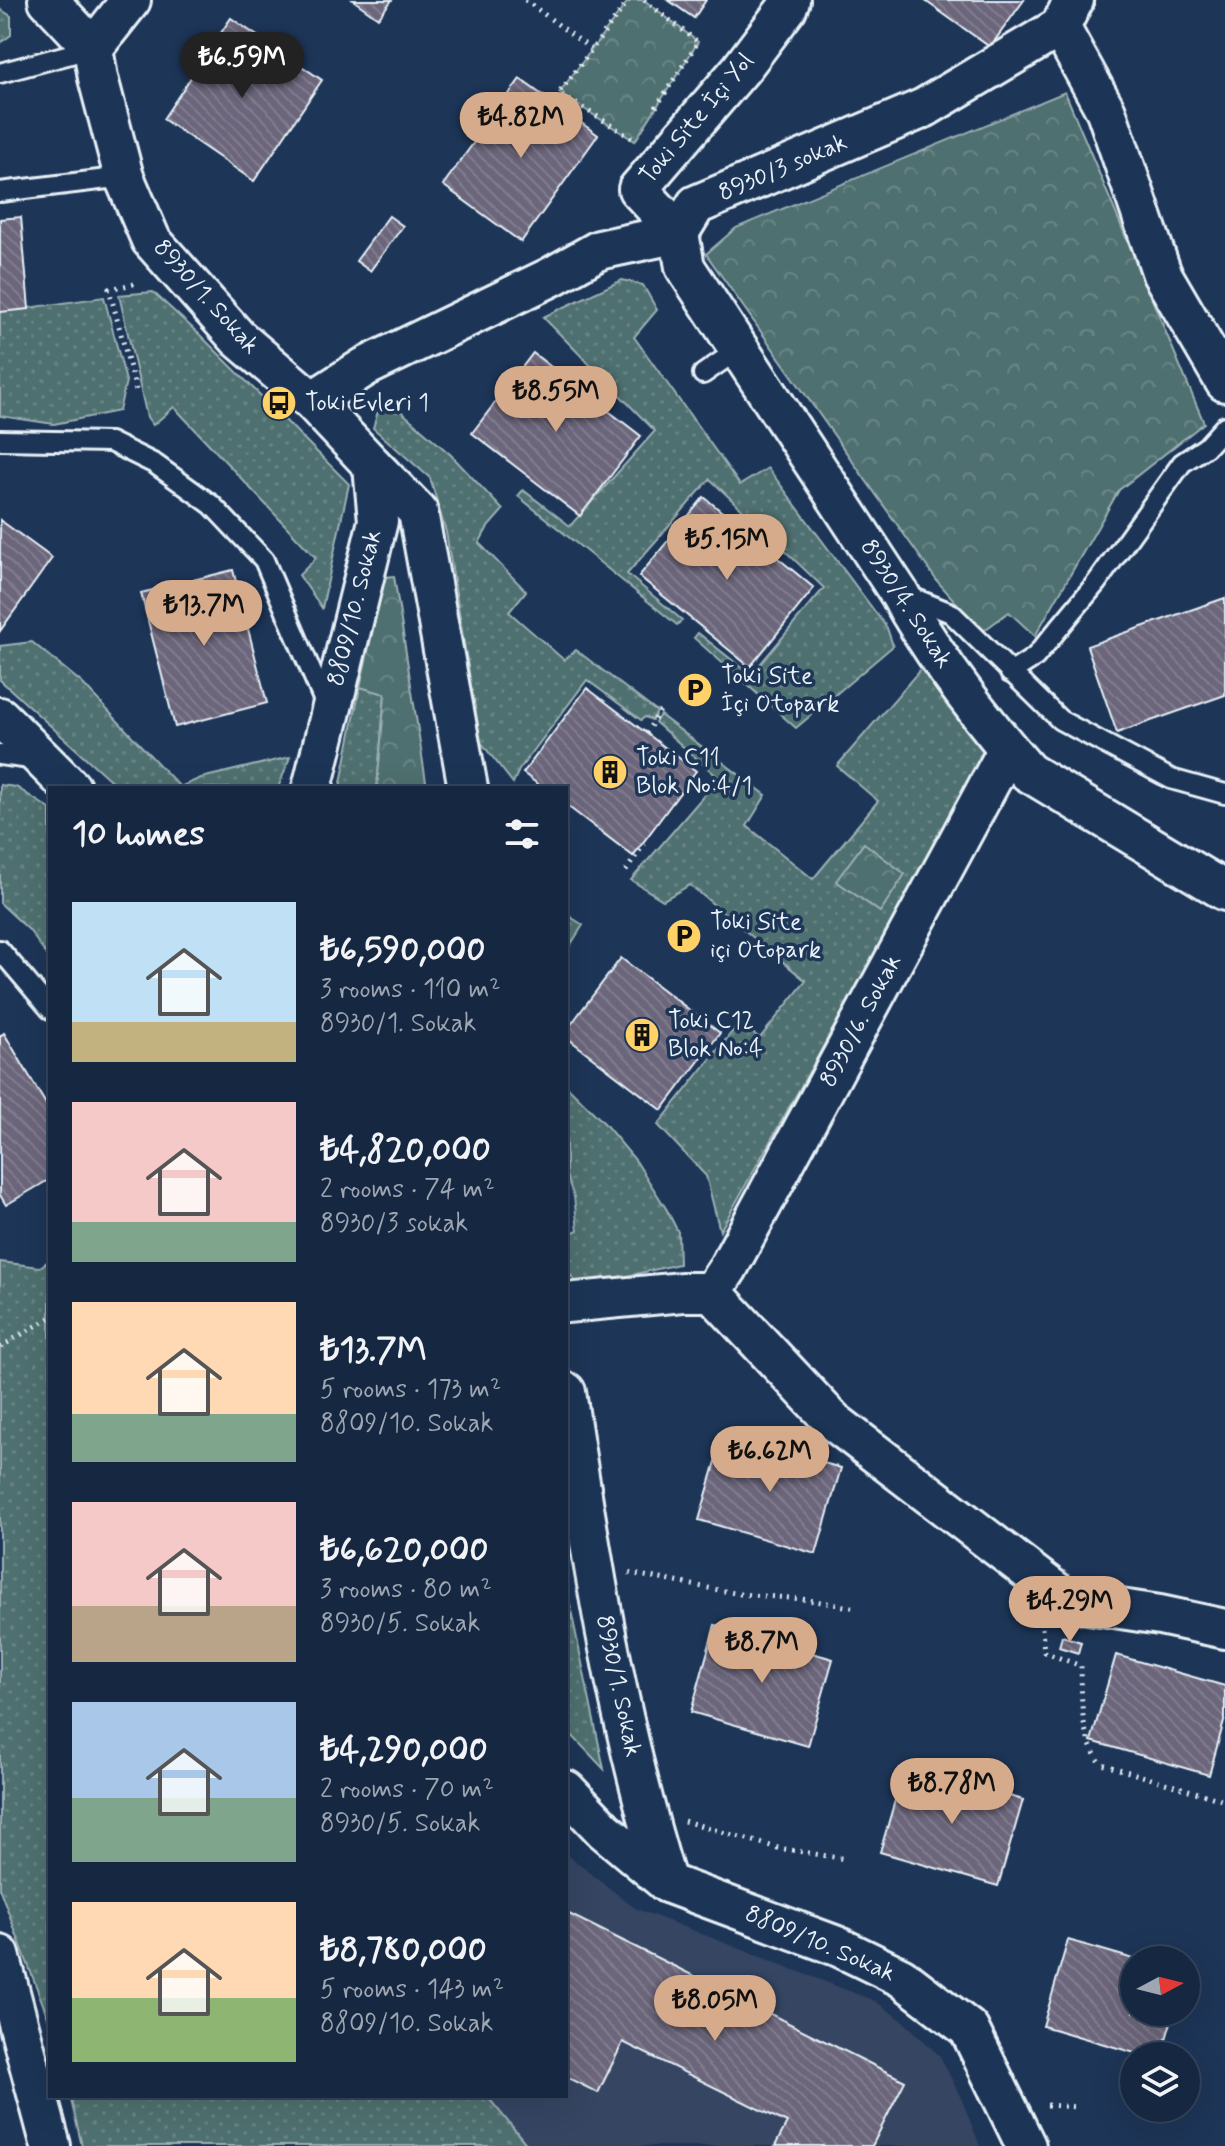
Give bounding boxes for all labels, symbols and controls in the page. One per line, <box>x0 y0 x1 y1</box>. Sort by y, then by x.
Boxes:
pin: ₺6.59M <box>177 32 307 100</box>
text: ₺6.59M <box>198 41 286 75</box>
street label: Toki Site İçi Yol <box>633 47 761 191</box>
pin: ₺4.82M <box>456 92 586 160</box>
text: ₺4.82M <box>478 101 564 135</box>
street label: 8930/3 sokak <box>714 127 852 209</box>
street label: 8930/1. Sokak <box>146 233 266 361</box>
pin: ₺8.55M <box>491 366 621 434</box>
text: ₺8.55M <box>512 375 600 409</box>
bus stop icon: Toki Evleri 1 <box>260 384 298 422</box>
place label: Toki Evleri 1 <box>305 388 429 419</box>
pin: ₺5.15M <box>662 514 792 582</box>
text: ₺5.15M <box>685 523 769 557</box>
street label: 8809/10. Sokak <box>321 527 389 689</box>
street label: 8930/4. Sokak <box>853 534 959 674</box>
pin: ₺13.7M <box>139 580 269 648</box>
text: ₺13.7M <box>163 589 245 623</box>
place label: Toki Site İçi Otopark <box>721 661 839 720</box>
parking icon: Toki Site İçi Otopark <box>676 671 714 709</box>
place label: Toki C11 Blok No:4/1 <box>636 743 752 802</box>
building icon: Toki C11 Blok No:4/1 <box>591 753 629 791</box>
text: 10 homes <box>72 812 205 857</box>
icon: filters <box>500 812 544 856</box>
place label: Toki Site içi Otopark <box>710 907 821 966</box>
parking icon: Toki Site içi Otopark <box>665 917 703 955</box>
text: ₺6,590,000 <box>320 928 485 973</box>
icon: home <box>136 934 232 1030</box>
street label: 8930/6. Sokak <box>813 949 909 1093</box>
text: 3 rooms · 110 m² <box>320 973 501 1007</box>
place label: Toki C12 Blok No:4 <box>668 1006 763 1065</box>
text: 8930/1. Sokak <box>320 1007 476 1041</box>
building icon: Toki C12 Blok No:4 <box>623 1016 661 1054</box>
text: ₺4,820,000 <box>320 1128 491 1173</box>
icon: home <box>136 1134 232 1230</box>
text: 2 rooms · 74 m² <box>320 1173 495 1207</box>
text: 8930/3 sokak <box>320 1207 468 1241</box>
text: ₺13.7M <box>320 1328 427 1373</box>
icon: home <box>136 1334 232 1430</box>
text: 5 rooms · 173 m² <box>320 1373 501 1407</box>
text: 8809/10. Sokak <box>320 1407 493 1441</box>
pin: ₺6.62M <box>705 1426 835 1494</box>
text: ₺6.62M <box>728 1435 812 1469</box>
text: ₺6,620,000 <box>320 1528 489 1573</box>
icon: home <box>136 1534 232 1630</box>
text: 3 rooms · 80 m² <box>320 1573 492 1607</box>
pin: ₺4.29M <box>1005 1576 1135 1644</box>
text: ₺4.29M <box>1027 1585 1113 1619</box>
text: 8930/5. Sokak <box>320 1607 480 1641</box>
street label: 8930/1. Sokak <box>588 1612 648 1760</box>
pin: ₺8.7M <box>706 1617 818 1685</box>
text: ₺8.7M <box>725 1626 799 1660</box>
text: ₺4,290,000 <box>320 1728 488 1773</box>
icon: home <box>136 1734 232 1830</box>
pin: ₺8.78M <box>887 1758 1017 1826</box>
text: ₺8.78M <box>908 1767 996 1801</box>
text: 2 rooms · 70 m² <box>320 1773 494 1807</box>
text: 8930/5. Sokak <box>320 1807 480 1841</box>
street label: 8809/10. Sokak <box>740 1898 900 1990</box>
text: ₺8,780,000 <box>320 1928 487 1973</box>
icon: home <box>136 1934 232 2030</box>
north arrow <box>1120 1946 1200 2026</box>
map controls <box>1120 1946 1200 2122</box>
text: 5 rooms · 143 m² <box>320 1973 504 2007</box>
pin: ₺8.05M <box>650 1975 780 2043</box>
text: ₺8.05M <box>672 1984 758 2018</box>
text: 8809/10. Sokak <box>320 2007 493 2041</box>
button: layers <box>1120 2042 1200 2122</box>

